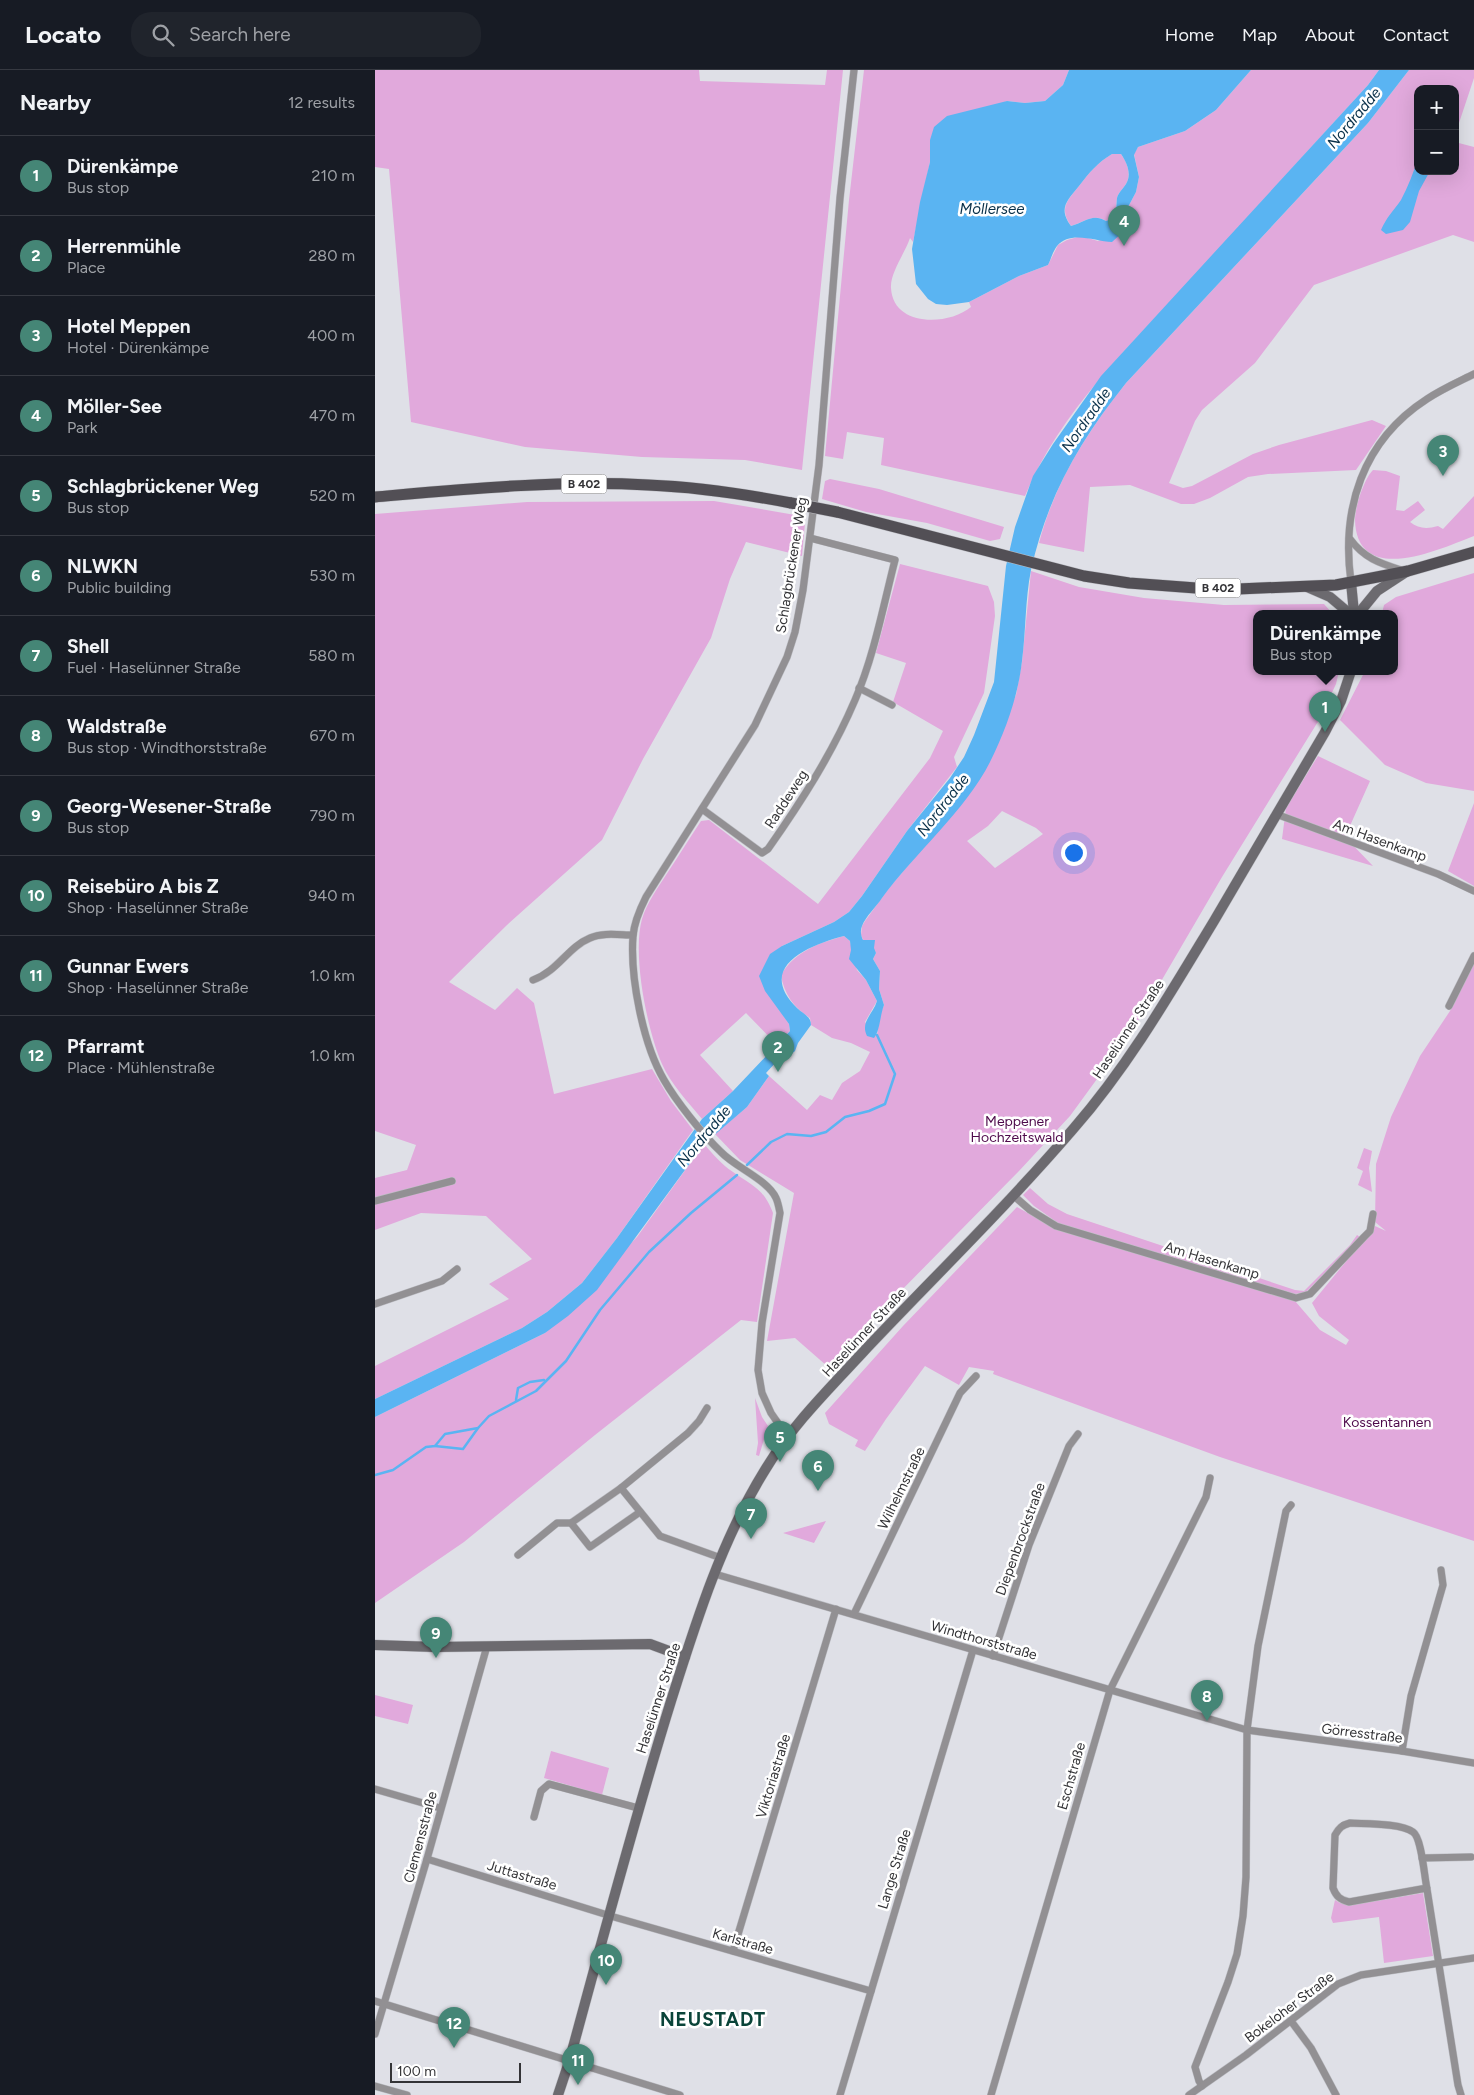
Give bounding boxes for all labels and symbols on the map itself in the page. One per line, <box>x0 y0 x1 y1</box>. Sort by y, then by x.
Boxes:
water label: Nordradde <box>1323 84 1385 152</box>
water label: Möllersee <box>960 200 1024 218</box>
pin: 4 <box>1108 205 1140 246</box>
water label: Nordradde <box>1057 385 1115 455</box>
pin: 3 <box>1427 435 1459 476</box>
road number: B 402 <box>561 474 607 494</box>
street label: Schlagbrückener Weg <box>772 496 811 634</box>
road number: B 402 <box>1195 578 1241 598</box>
pin: 1 <box>1309 691 1341 732</box>
street label: Raddeweg <box>761 767 812 832</box>
water label: Nordradde <box>913 770 973 840</box>
street label: Am Hasenkamp <box>1331 816 1429 865</box>
your location <box>1061 840 1087 866</box>
street label: Haselünner Straße <box>1089 976 1168 1082</box>
pin: 2 <box>762 1031 794 1072</box>
water label: Nordradde <box>673 1102 735 1170</box>
park label: Meppener Hochzeitswald <box>971 1113 1063 1146</box>
street label: Am Hasenkamp <box>1162 1238 1261 1283</box>
street label: Haselünner Straße <box>819 1284 910 1380</box>
park label: Kossentannen <box>1343 1414 1431 1431</box>
pin: 5 <box>764 1421 796 1462</box>
street label: Wilhelmstraße <box>874 1444 929 1532</box>
pin: 6 <box>802 1450 834 1491</box>
street label: Diepenbrockstraße <box>992 1480 1049 1598</box>
pin: 7 <box>735 1498 767 1539</box>
pin: 9 <box>420 1617 452 1658</box>
street label: Windthorststraße <box>929 1617 1039 1664</box>
street label: Haselünner Straße <box>633 1640 685 1756</box>
pin: 8 <box>1191 1680 1223 1721</box>
street label: Görresstraße <box>1320 1720 1404 1747</box>
street label: Viktoriastraße <box>753 1732 794 1820</box>
street label: Eschstraße <box>1054 1740 1089 1812</box>
street label: Clemensstraße <box>400 1789 441 1885</box>
street label: Lange Straße <box>874 1827 915 1911</box>
street label: Juttastraße <box>485 1857 559 1894</box>
street label: Karlstraße <box>710 1925 776 1958</box>
pin: 10 <box>590 1944 622 1985</box>
street label: Bokeloher Straße <box>1241 1968 1337 2046</box>
pin: 12 <box>438 2007 470 2048</box>
district label: NEUSTADT <box>660 2008 766 2031</box>
pin: 11 <box>562 2044 594 2085</box>
scale bar <box>390 2060 521 2083</box>

